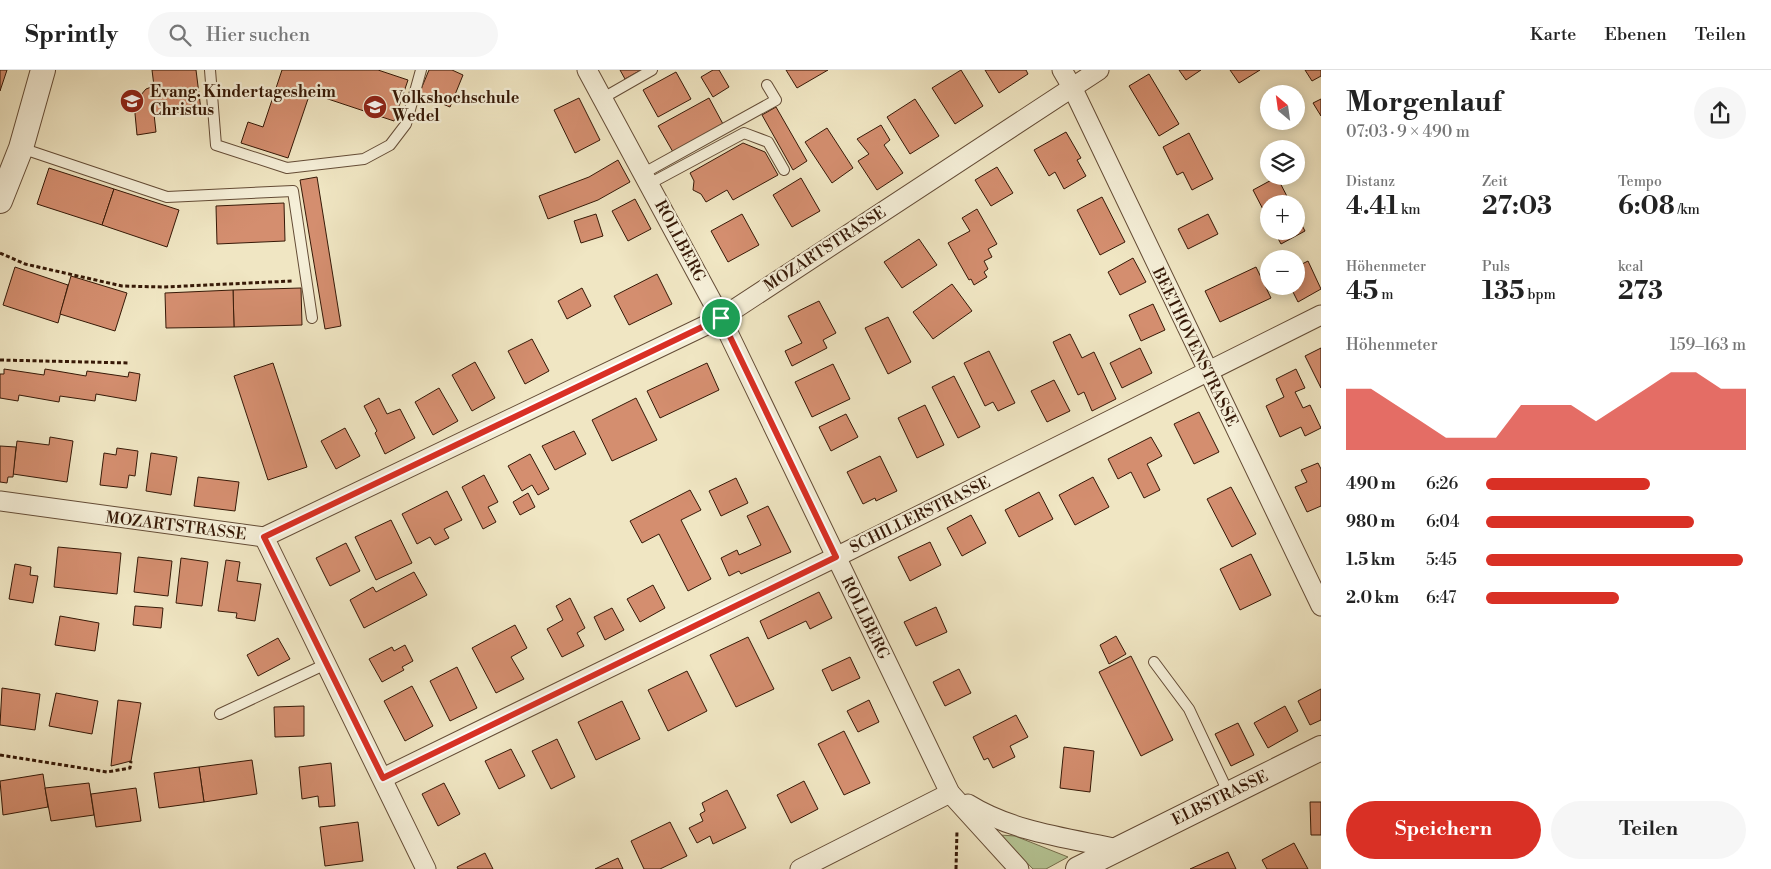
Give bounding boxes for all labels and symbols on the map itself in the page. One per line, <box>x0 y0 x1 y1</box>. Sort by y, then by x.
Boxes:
place label: Evang. Kindertagesheim Christus <box>150 82 336 120</box>
north arrow <box>1260 85 1305 130</box>
school or university icon: Evang. Kindertagesheim Christus <box>119 88 145 114</box>
place label: Volkshochschule Wedel <box>391 88 520 126</box>
school or university icon: Volkshochschule Wedel <box>362 94 388 120</box>
street label: ROLLBERG <box>650 197 710 285</box>
street label: MOZARTSTRASSE <box>760 202 890 296</box>
street label: BEETHOVENSTRASSE <box>1147 263 1242 430</box>
pin <box>700 297 742 339</box>
street label: SCHILLERSTRASSE <box>846 472 994 558</box>
street label: MOZARTSTRASSE <box>104 507 248 545</box>
street label: ROLLBERG <box>836 573 894 663</box>
street label: ELBSTRASSE <box>1169 766 1271 830</box>

